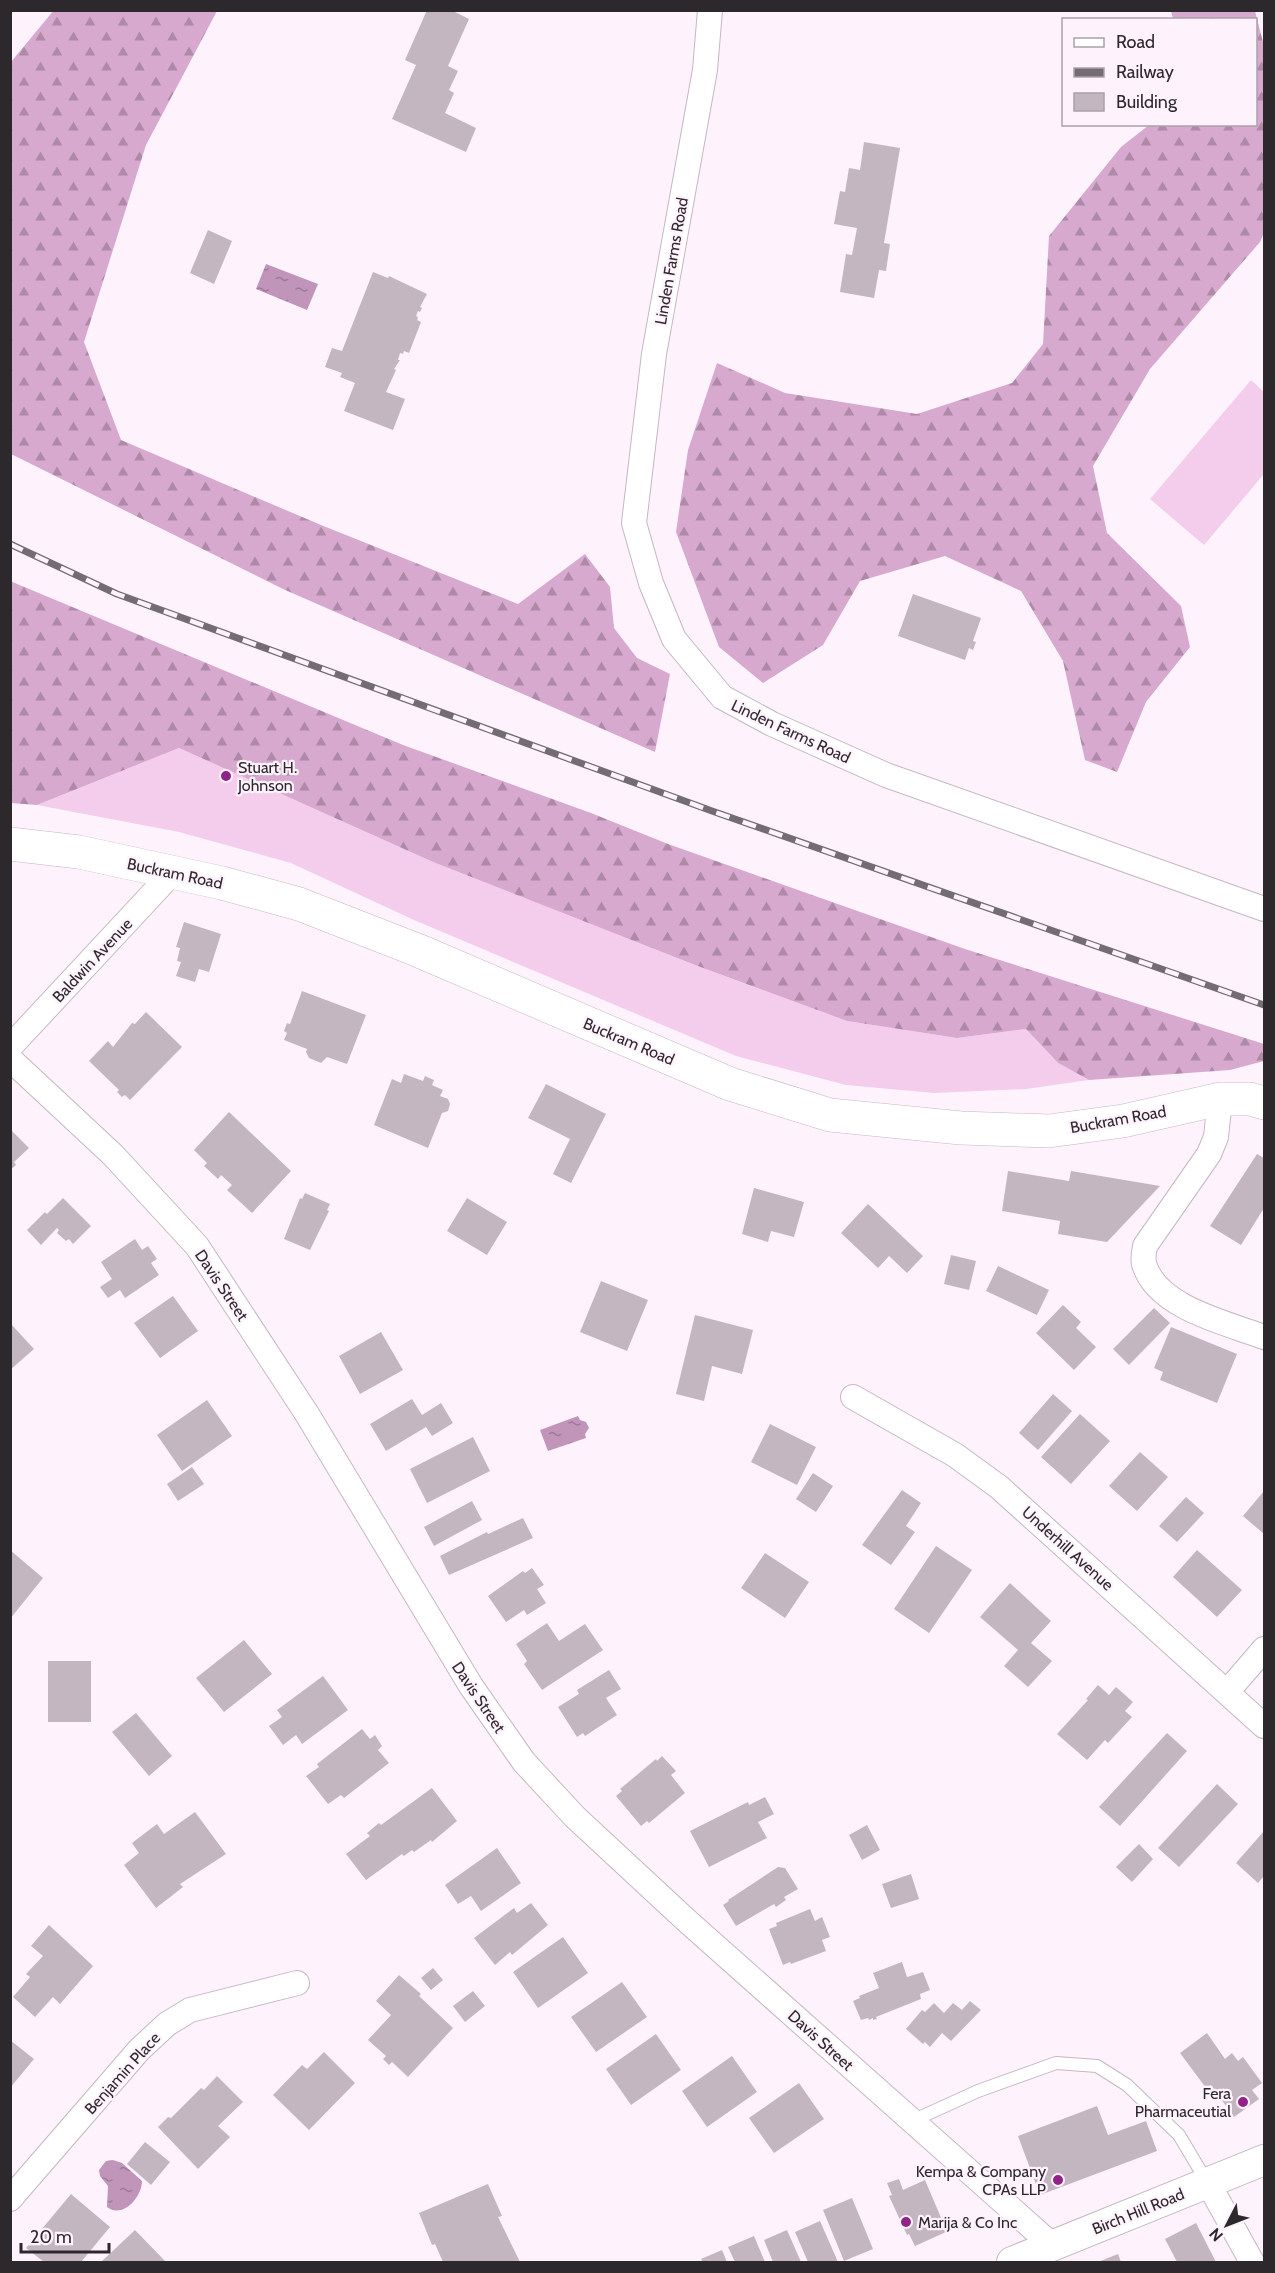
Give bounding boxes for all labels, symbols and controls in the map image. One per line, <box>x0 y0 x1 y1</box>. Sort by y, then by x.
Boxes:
legend <box>1062 18 1257 126</box>
text: Road <box>1116 31 1155 53</box>
text: Railway <box>1116 61 1174 83</box>
text: Building <box>1116 91 1178 113</box>
street label: Linden Farms Road <box>651 196 692 326</box>
street label: Linden Farms Road <box>728 696 853 767</box>
place label: Stuart H. Johnson <box>237 758 297 795</box>
marker: Stuart H. Johnson <box>219 769 233 783</box>
street label: Buckram Road <box>125 854 224 893</box>
street label: Baldwin Avenue <box>49 914 136 1006</box>
street label: Buckram Road <box>580 1014 677 1069</box>
street label: Buckram Road <box>1069 1102 1168 1137</box>
street label: Davis Street <box>191 1246 253 1325</box>
street label: Underhill Avenue <box>1018 1502 1117 1594</box>
street label: Davis Street <box>448 1658 510 1737</box>
street label: Davis Street <box>784 2006 858 2075</box>
street label: Benjamin Place <box>81 2028 164 2118</box>
place label: Fera Pharmaceutial <box>1135 2084 1231 2121</box>
marker: Fera Pharmaceutial <box>1236 2095 1250 2109</box>
place label: Kempa & Company CPAs LLP <box>916 2162 1046 2199</box>
marker: Kempa & Company CPAs LLP <box>1051 2173 1065 2187</box>
street label: Birch Hill Road <box>1089 2184 1187 2239</box>
north arrow <box>1197 2195 1257 2255</box>
place label: Marija & Co Inc <box>918 2213 1017 2232</box>
marker: Marija & Co Inc <box>899 2215 913 2229</box>
scale bar <box>21 2216 110 2254</box>
text: N <box>1205 2224 1227 2245</box>
text: 20 m <box>30 2226 72 2248</box>

